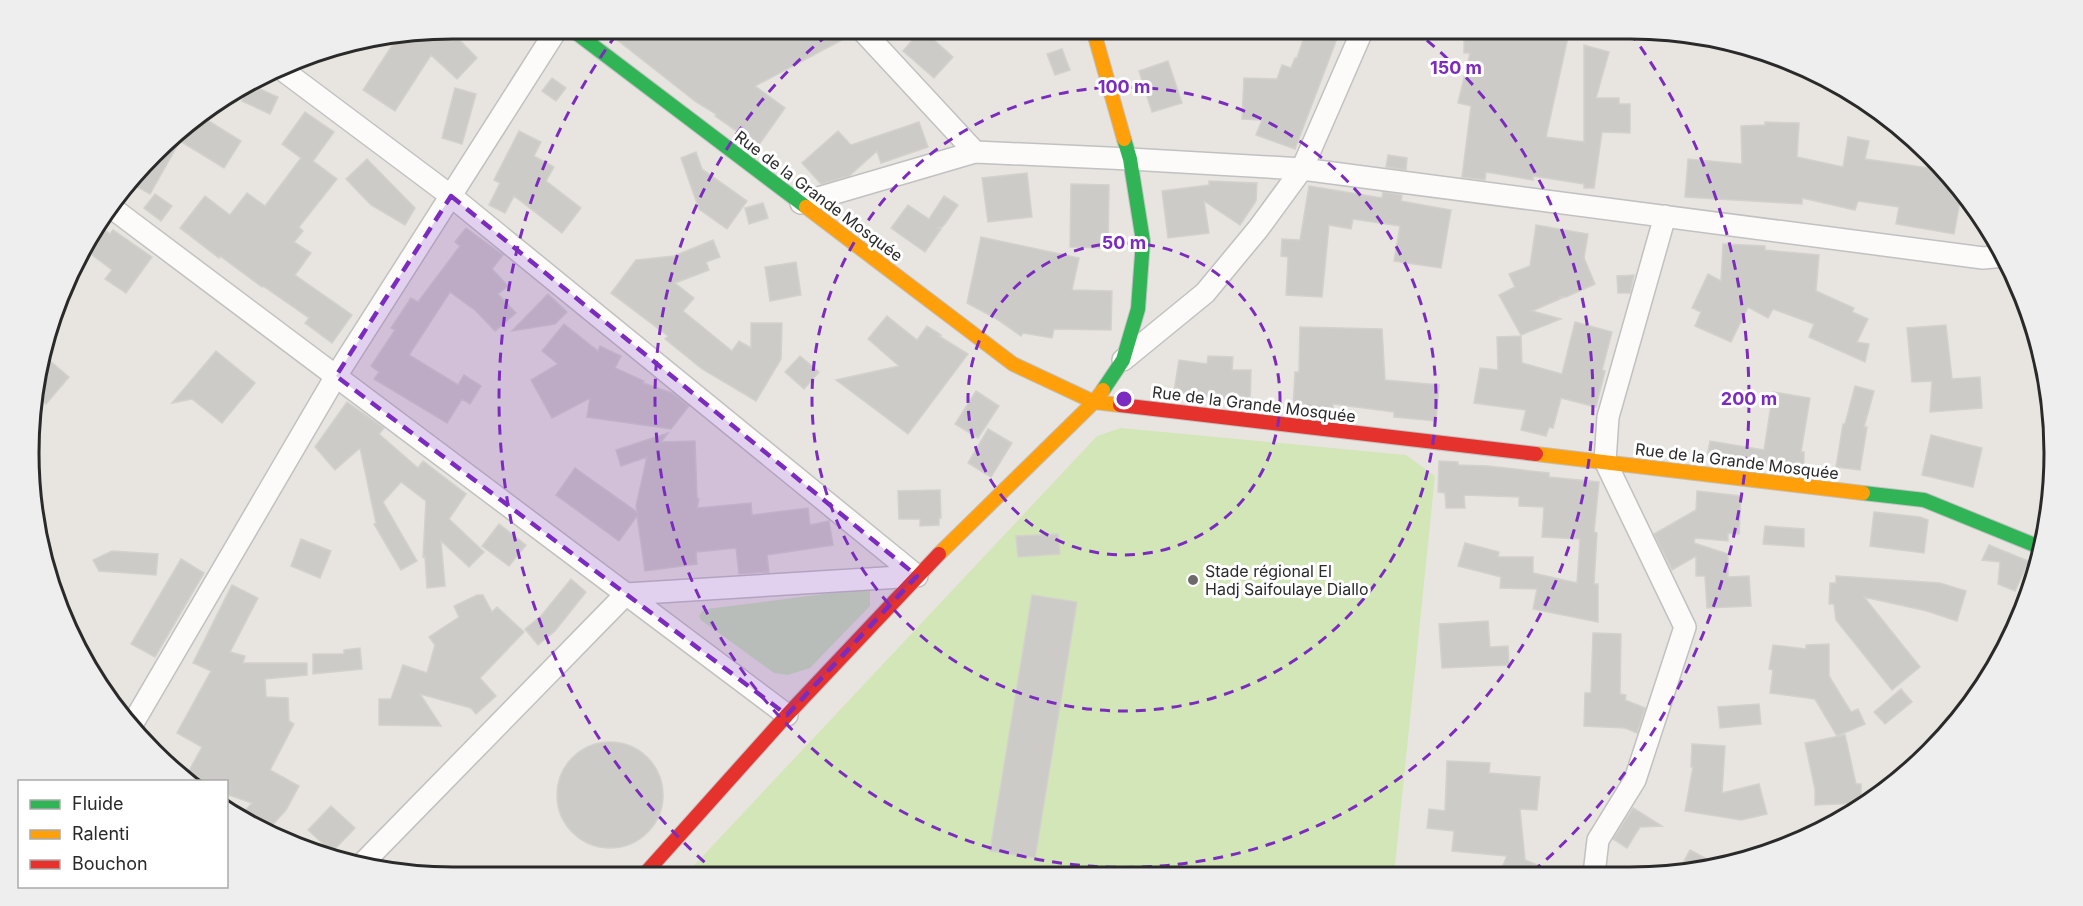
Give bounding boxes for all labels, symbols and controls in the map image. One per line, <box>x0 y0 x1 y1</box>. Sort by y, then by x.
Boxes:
text: 150 m <box>1430 57 1482 78</box>
text: 100 m <box>1098 76 1150 97</box>
street label: Rue de la Grande Mosquée <box>731 126 907 266</box>
text: 50 m <box>1102 232 1146 253</box>
street label: Rue de la Grande Mosquée <box>1151 382 1357 426</box>
text: 200 m <box>1721 388 1777 409</box>
centre of rings <box>1114 389 1134 409</box>
street label: Rue de la Grande Mosquée <box>1634 439 1840 483</box>
place label: Stade régional El Hadj Saifoulaye Diallo <box>1205 561 1369 599</box>
marker: Stade régional El Hadj Saifoulaye Diallo <box>1186 573 1200 587</box>
legend <box>18 780 228 888</box>
text: Fluide <box>72 793 124 814</box>
text: Ralenti <box>72 823 129 844</box>
text: Bouchon <box>72 853 148 874</box>

